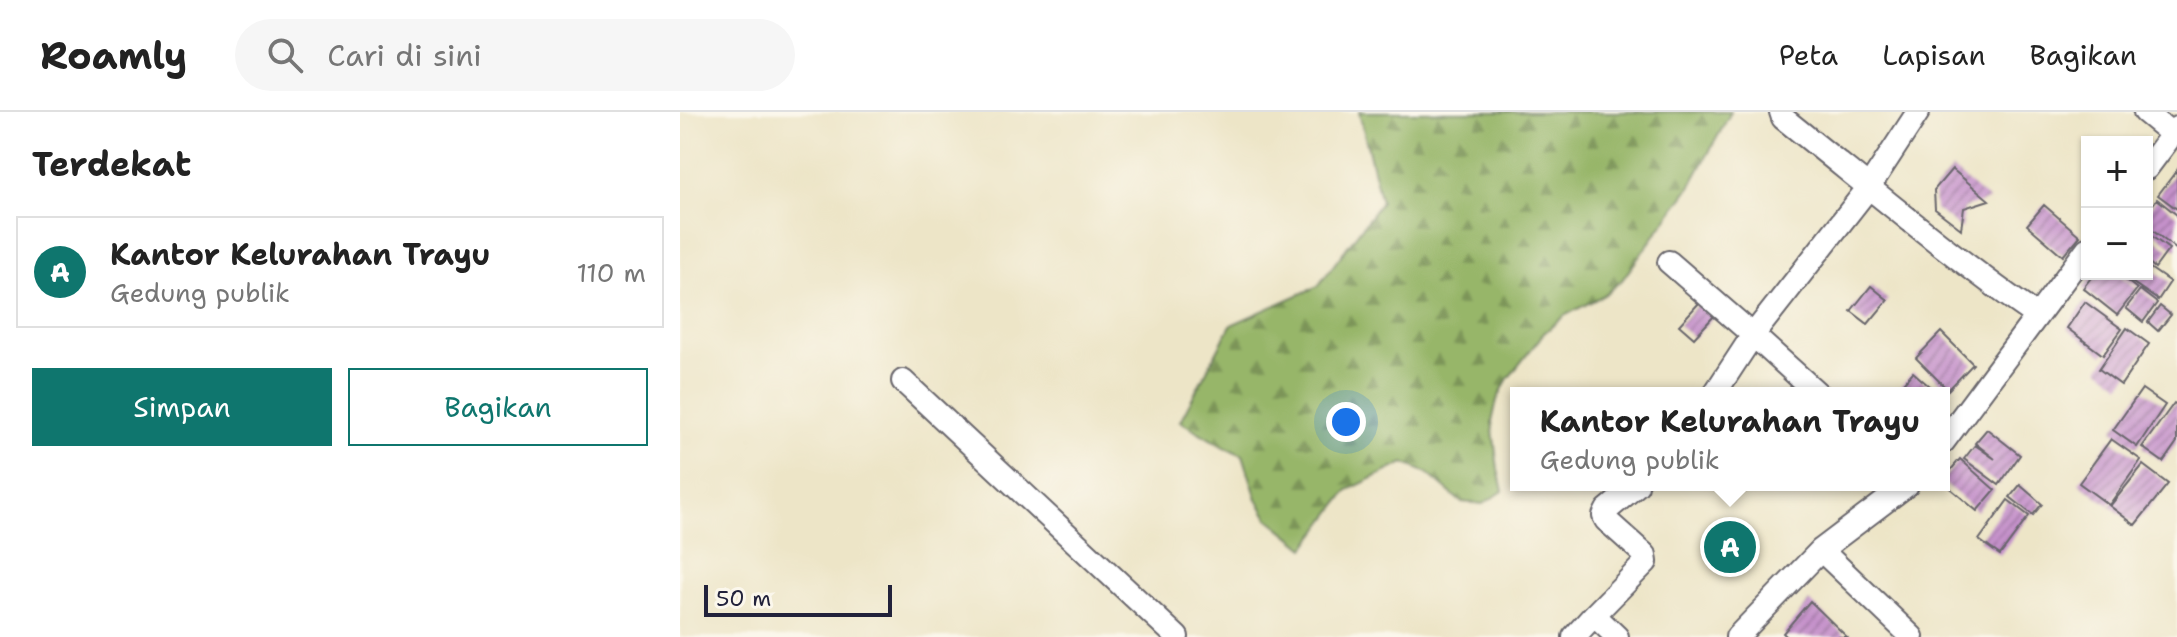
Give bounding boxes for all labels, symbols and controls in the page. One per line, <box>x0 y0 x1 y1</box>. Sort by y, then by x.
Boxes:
search box <box>235 19 795 91</box>
text: Roamly <box>40 30 187 81</box>
icon: search <box>263 33 307 77</box>
text: Cari di sini <box>327 35 482 76</box>
text: Peta <box>1779 36 1838 74</box>
text: Lapisan <box>1882 36 1986 74</box>
text: Bagikan <box>2030 36 2137 74</box>
map controls <box>2081 136 2153 280</box>
button: + <box>2081 136 2153 208</box>
text: Terdekat <box>32 141 191 187</box>
button: − <box>2081 208 2153 280</box>
text: Kantor Kelurahan Trayu <box>110 234 490 275</box>
text: A <box>50 255 70 290</box>
text: 110 m <box>576 255 646 290</box>
text: Gedung publik <box>110 275 290 310</box>
button: Simpan <box>32 368 332 446</box>
button: Bagikan <box>348 368 648 446</box>
popup <box>1510 387 1950 491</box>
text: Kantor Kelurahan Trayu <box>1540 401 1920 442</box>
your location <box>1326 402 1366 442</box>
text: Gedung publik <box>1540 442 1720 477</box>
pin: A <box>1704 517 1756 577</box>
scale bar <box>704 581 892 617</box>
text: 50 m <box>716 584 771 613</box>

